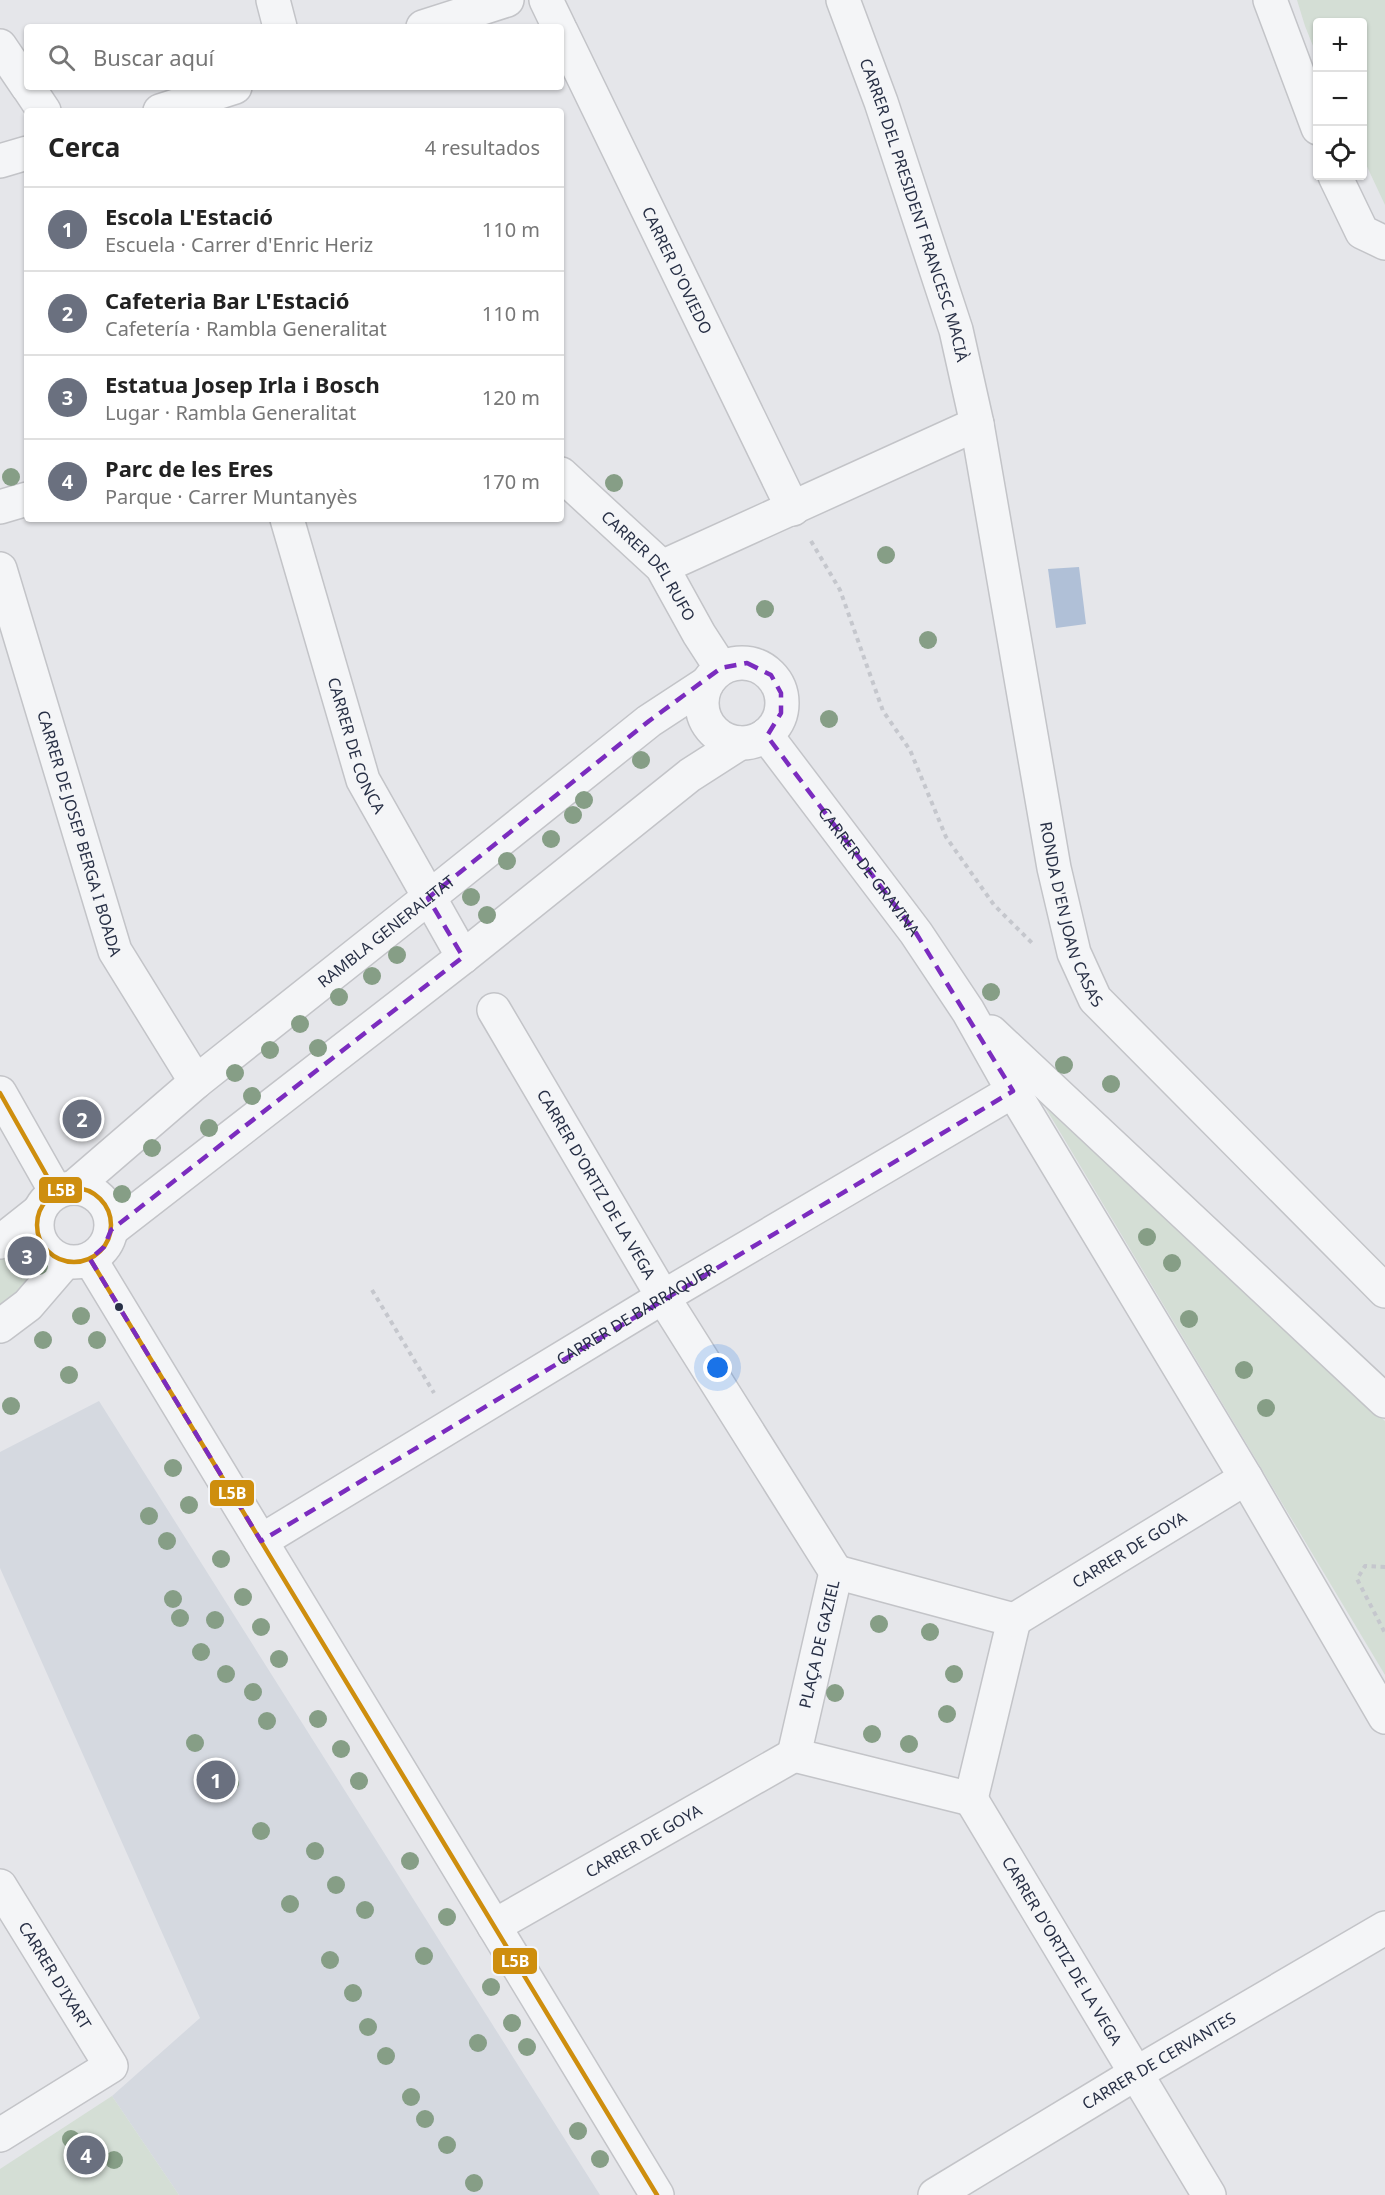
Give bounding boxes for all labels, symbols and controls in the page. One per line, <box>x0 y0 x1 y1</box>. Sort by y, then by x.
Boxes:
map controls <box>1313 18 1367 180</box>
button: + <box>1313 18 1367 72</box>
search box <box>24 24 564 90</box>
icon: search <box>45 41 78 74</box>
text: Buscar aquí <box>93 42 214 72</box>
street label: CARRER DEL PRESIDENT FRANCESC MACIÀ <box>855 55 974 365</box>
button: − <box>1313 72 1367 126</box>
button: locate <box>1313 126 1367 180</box>
text: Cerca <box>48 129 120 165</box>
text: 4 resultados <box>425 134 540 161</box>
text: Escola L'Estació <box>105 201 273 231</box>
street label: CARRER D'OVIEDO <box>637 203 717 338</box>
text: 1 <box>62 216 73 243</box>
text: 110 m <box>482 216 540 243</box>
text: Escuela · Carrer d'Enric Heriz <box>105 231 373 258</box>
text: Cafeteria Bar L'Estació <box>105 285 349 315</box>
text: 2 <box>62 300 73 327</box>
text: 110 m <box>482 300 540 327</box>
text: Cafetería · Rambla Generalitat <box>105 315 387 342</box>
text: Estatua Josep Irla i Bosch <box>105 369 380 399</box>
text: 3 <box>62 384 73 411</box>
text: 120 m <box>482 384 540 411</box>
text: Lugar · Rambla Generalitat <box>105 399 356 426</box>
text: Parc de les Eres <box>105 453 273 483</box>
text: 4 <box>62 468 73 495</box>
text: 170 m <box>482 468 540 495</box>
text: Parque · Carrer Muntanyès <box>105 483 357 510</box>
street label: CARRER DEL RUFO <box>597 506 701 625</box>
street label: CARRER DE CONCA <box>323 675 391 818</box>
street label: CARRER DE JOSEP BERGA I BOADA <box>32 708 127 960</box>
street label: CARRER DE GRAVINA <box>813 802 926 941</box>
street label: RONDA D'EN JOAN CASAS <box>1035 820 1108 1012</box>
street label: RAMBLA GENERALITAT <box>313 870 459 992</box>
street label: CARRER D'ORTIZ DE LA VEGA <box>532 1085 661 1284</box>
pin: 2 <box>62 1096 101 1142</box>
line badge: L5B <box>38 1176 83 1204</box>
text: L5B <box>47 1179 75 1201</box>
pin: 3 <box>8 1234 46 1278</box>
street label: CARRER DE BARRAQUER <box>552 1258 719 1370</box>
unlabelled marker <box>113 1301 125 1313</box>
your location <box>703 1353 732 1382</box>
line badge: L5B <box>209 1479 255 1507</box>
text: L5B <box>218 1482 246 1504</box>
street label: CARRER DE GOYA <box>1068 1506 1191 1593</box>
street label: PLAÇA DE GAZIEL <box>794 1578 844 1710</box>
pin: 1 <box>196 1758 236 1802</box>
street label: CARRER DE GOYA <box>581 1799 706 1883</box>
street label: CARRER D'ORTIZ DE LA VEGA <box>997 1852 1128 2050</box>
street label: CARRER D'IXART <box>14 1917 97 2033</box>
line badge: L5B <box>492 1947 538 1975</box>
text: L5B <box>501 1950 529 1972</box>
street label: CARRER DE CERVANTES <box>1078 2007 1240 2115</box>
pin: 4 <box>66 2132 106 2178</box>

